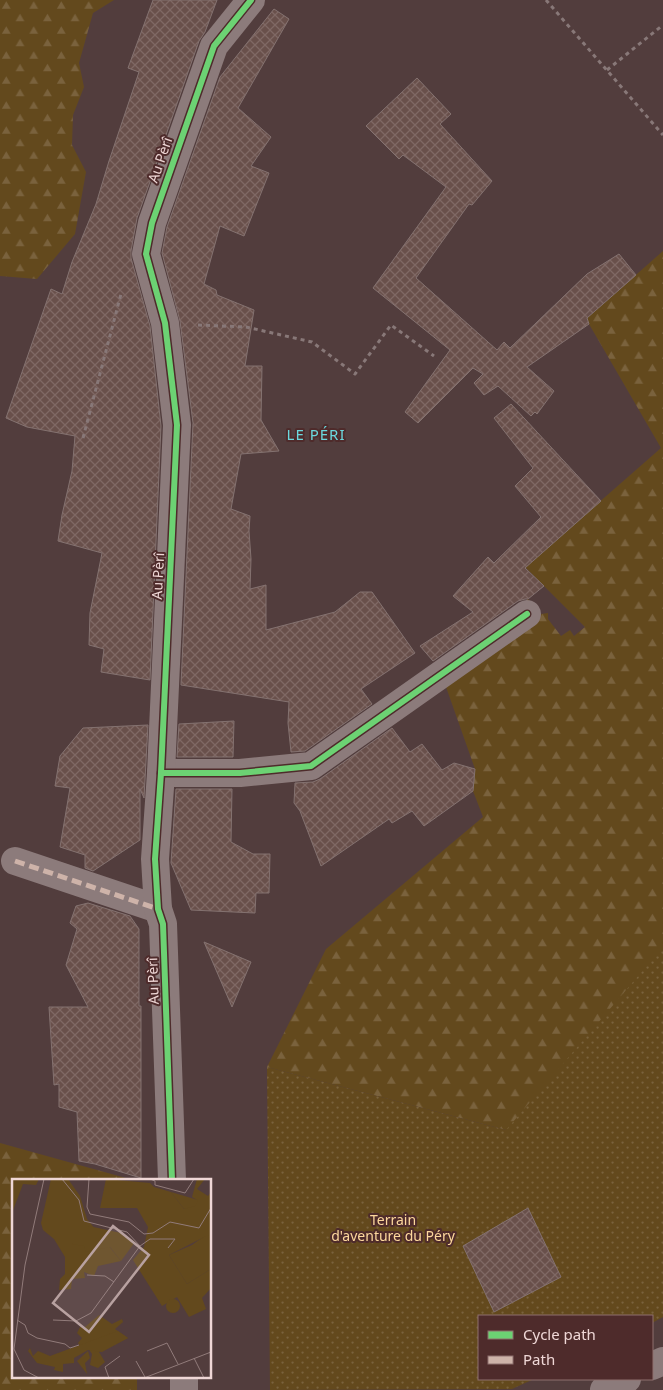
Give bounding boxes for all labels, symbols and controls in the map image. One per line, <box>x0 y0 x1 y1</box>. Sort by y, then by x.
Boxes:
street label: Au Pèrî <box>143 133 177 185</box>
district label: LE PÉRI <box>287 424 345 444</box>
street label: Au Pèrî <box>147 551 168 600</box>
street label: Au Pèrî <box>142 956 163 1005</box>
inset map <box>12 1179 211 1378</box>
park label: Terrain d'aventure du Péry <box>331 1210 456 1245</box>
legend <box>478 1315 653 1380</box>
text: Cycle path <box>523 1324 596 1344</box>
text: Path <box>523 1349 555 1369</box>

